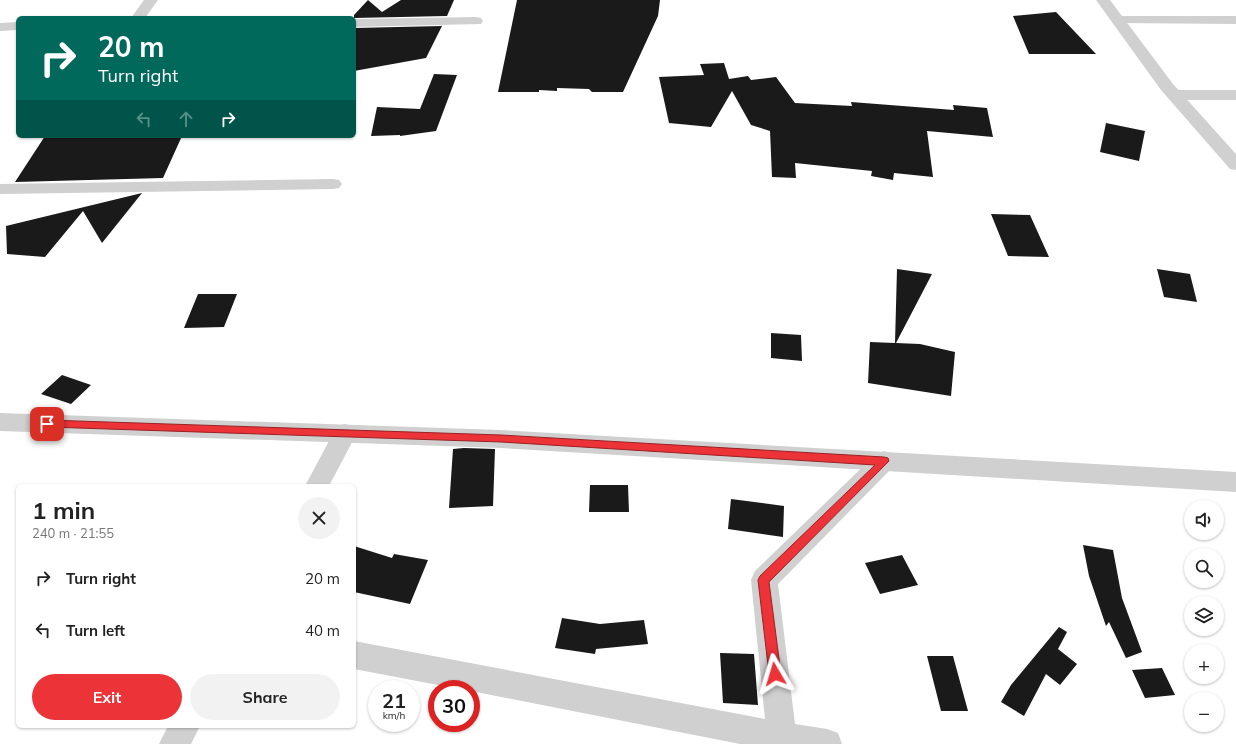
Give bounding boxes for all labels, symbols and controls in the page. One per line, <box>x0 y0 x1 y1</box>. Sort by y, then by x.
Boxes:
text: 20 m <box>98 29 164 64</box>
icon: right <box>32 32 84 84</box>
text: Turn right <box>98 64 178 87</box>
icon: left <box>133 108 155 130</box>
icon: ahead <box>175 108 197 130</box>
icon: right <box>217 108 239 130</box>
pin <box>30 407 64 441</box>
icon: arrive <box>36 413 58 435</box>
text: 1 min <box>32 495 95 525</box>
button: close <box>298 497 340 539</box>
map controls <box>1184 500 1224 732</box>
button: sound <box>1184 500 1224 540</box>
text: 240 m · 21:55 <box>32 525 114 541</box>
button: search <box>1184 548 1224 588</box>
icon: right <box>32 567 54 589</box>
text: Turn right <box>66 569 136 588</box>
text: 20 m <box>305 569 340 588</box>
button: layers <box>1184 596 1224 636</box>
icon: left <box>32 619 54 641</box>
text: Turn left <box>66 621 125 640</box>
text: 40 m <box>305 621 340 640</box>
button: + <box>1184 644 1224 684</box>
position arrow <box>754 653 796 695</box>
button: Exit <box>32 674 182 720</box>
button: Share <box>190 674 340 720</box>
speed limit sign: 30 <box>428 680 480 732</box>
text: 21 <box>382 688 406 713</box>
button: − <box>1184 692 1224 732</box>
text: km/h <box>383 709 405 722</box>

